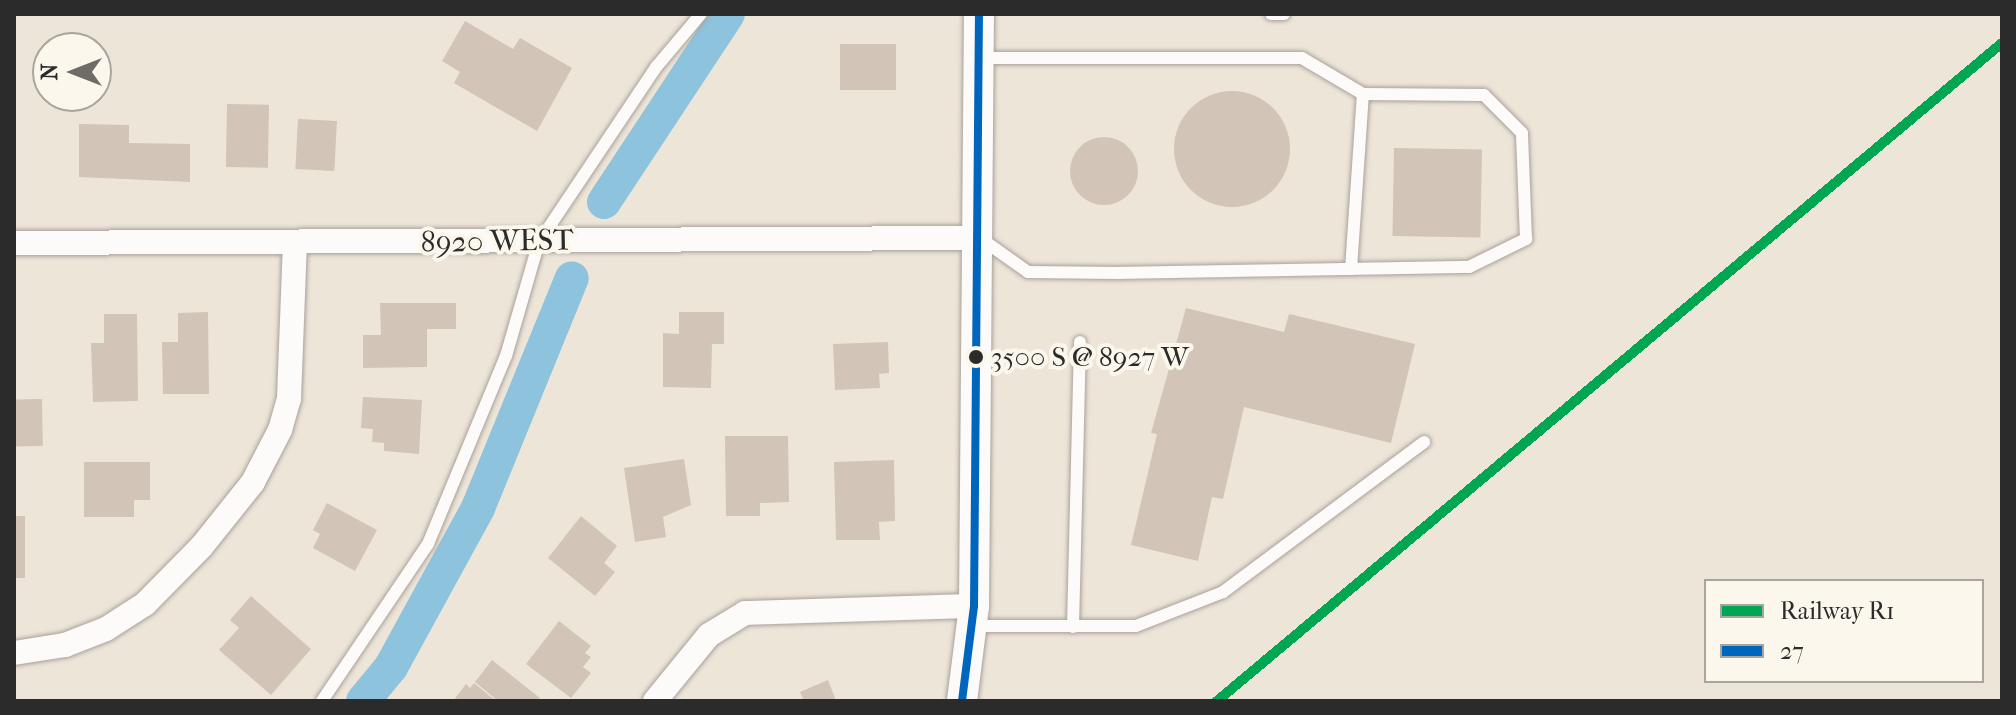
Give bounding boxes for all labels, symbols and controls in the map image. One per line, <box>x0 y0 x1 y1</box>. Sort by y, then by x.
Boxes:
north arrow <box>32 32 112 112</box>
text: N <box>37 64 63 80</box>
street label: 8920 WEST <box>420 223 574 261</box>
place label: 3500 S @ 8927 W <box>991 340 1189 374</box>
marker: 3500 S @ 8927 W <box>968 349 984 365</box>
legend <box>1704 579 1984 683</box>
text: Railway R1 <box>1780 597 1895 625</box>
text: 27 <box>1780 637 1804 665</box>

